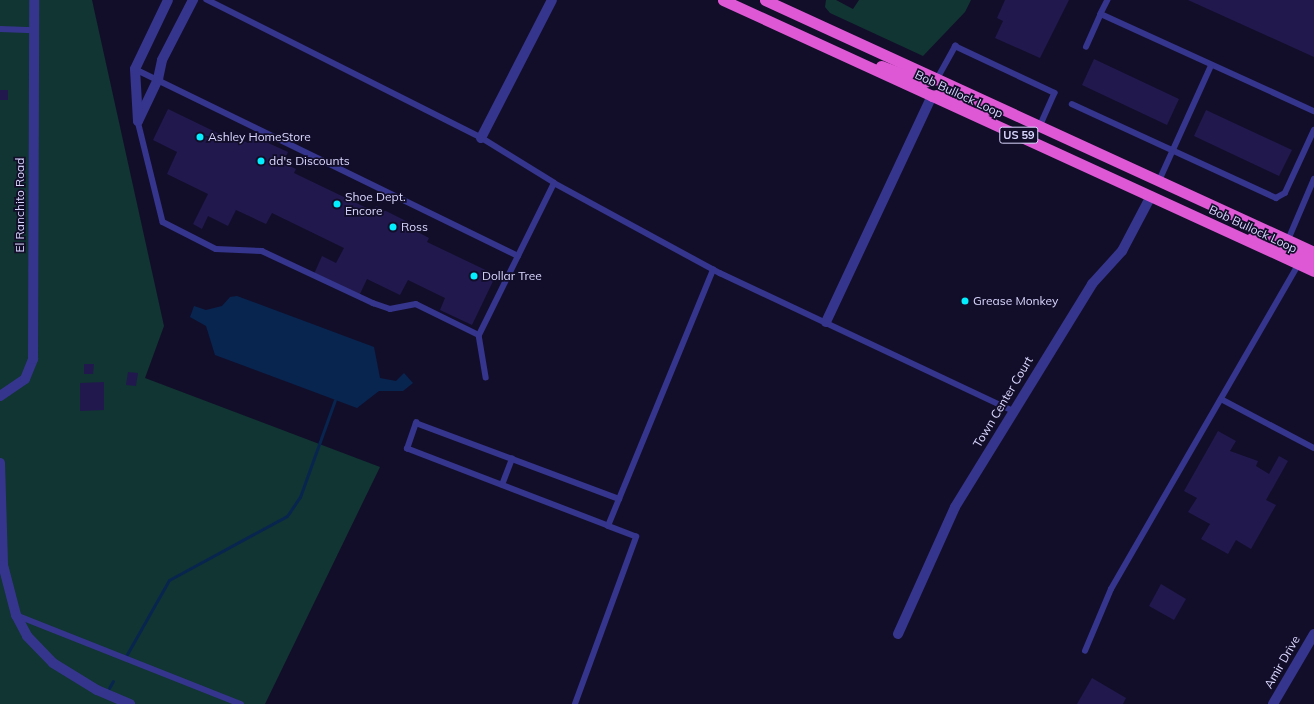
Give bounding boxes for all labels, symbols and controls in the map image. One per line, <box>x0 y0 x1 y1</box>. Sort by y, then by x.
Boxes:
street label: Bob Bullock Loop <box>913 67 1005 121</box>
road number: US 59 <box>999 126 1039 144</box>
place label: Ashley HomeStore <box>208 130 311 144</box>
marker: Ashley HomeStore <box>195 132 205 142</box>
place label: dd's Discounts <box>269 154 350 168</box>
marker: dd's Discounts <box>256 156 266 166</box>
street label: El Ranchito Road <box>13 158 27 252</box>
place label: Shoe Dept. Encore <box>345 190 406 218</box>
marker: Shoe Dept. Encore <box>332 199 342 209</box>
street label: Bob Bullock Loop <box>1207 202 1299 256</box>
place label: Ross <box>401 220 428 234</box>
marker: Ross <box>388 222 398 232</box>
place label: Dollar Tree <box>482 269 542 283</box>
marker: Dollar Tree <box>469 271 479 281</box>
place label: Grease Monkey <box>973 294 1058 308</box>
marker: Grease Monkey <box>960 296 970 306</box>
street label: Town Center Court <box>970 354 1036 450</box>
street label: Amir Drive <box>1261 633 1303 691</box>

